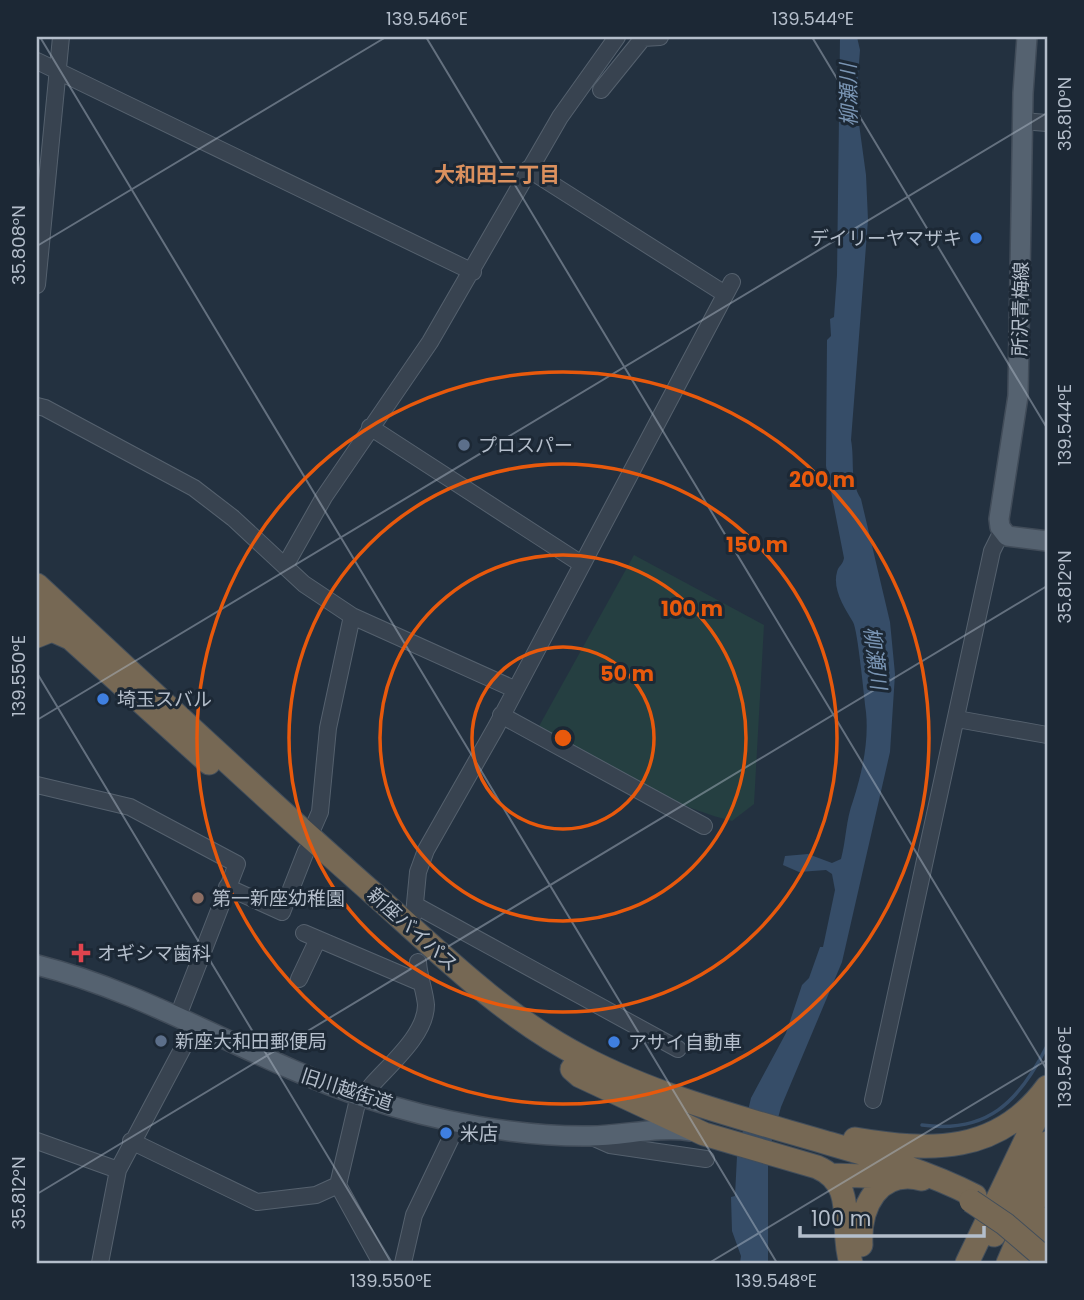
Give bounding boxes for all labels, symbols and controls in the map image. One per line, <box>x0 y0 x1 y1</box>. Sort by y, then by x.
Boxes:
text: 139.546°E <box>386 6 468 31</box>
text: 139.544°E <box>772 6 854 31</box>
water label: 柳瀬川 <box>833 61 864 127</box>
text: 35.810°N <box>1052 77 1077 151</box>
district label: 大和田三丁目 <box>434 160 560 189</box>
text: 35.808°N <box>6 205 31 285</box>
place label: デイリーヤマザキ <box>810 225 962 252</box>
marker: デイリーヤマザキ <box>968 230 984 246</box>
street label: 所沢青梅線 <box>1006 261 1035 357</box>
text: 139.544°E <box>1052 384 1077 466</box>
place label: プロスパー <box>478 432 573 459</box>
marker: プロスパー <box>456 437 472 453</box>
text: 200 m <box>789 465 855 494</box>
text: 150 m <box>726 530 788 559</box>
text: 35.812°N <box>1052 550 1077 624</box>
text: 100 m <box>661 594 723 623</box>
water label: 柳瀬川 <box>857 625 894 693</box>
text: 139.550°E <box>6 635 31 717</box>
text: 50 m <box>600 659 654 688</box>
place label: 埼玉スバル <box>117 686 212 713</box>
marker: 埼玉スバル <box>95 691 111 707</box>
centre of rings <box>551 726 575 750</box>
street label: 新座バイパス <box>361 881 464 977</box>
place label: 第一新座幼稚園 <box>212 885 345 912</box>
marker: 第一新座幼稚園 <box>190 890 206 906</box>
place label: オギシマ歯科 <box>97 940 211 967</box>
marker: オギシマ歯科 <box>71 943 91 963</box>
text: 139.546°E <box>1052 1026 1077 1108</box>
place label: 新座大和田郵便局 <box>175 1028 327 1055</box>
place label: アサイ自動車 <box>628 1029 742 1056</box>
marker: 新座大和田郵便局 <box>153 1033 169 1049</box>
marker: アサイ自動車 <box>606 1034 622 1050</box>
street label: 旧川越街道 <box>297 1062 396 1117</box>
place label: 米店 <box>460 1120 498 1147</box>
marker: 米店 <box>438 1125 454 1141</box>
text: 35.812°N <box>6 1156 31 1230</box>
scale bar <box>800 1195 984 1239</box>
text: 100 m <box>811 1204 871 1233</box>
text: 139.550°E <box>350 1268 432 1293</box>
text: 139.548°E <box>735 1268 817 1293</box>

